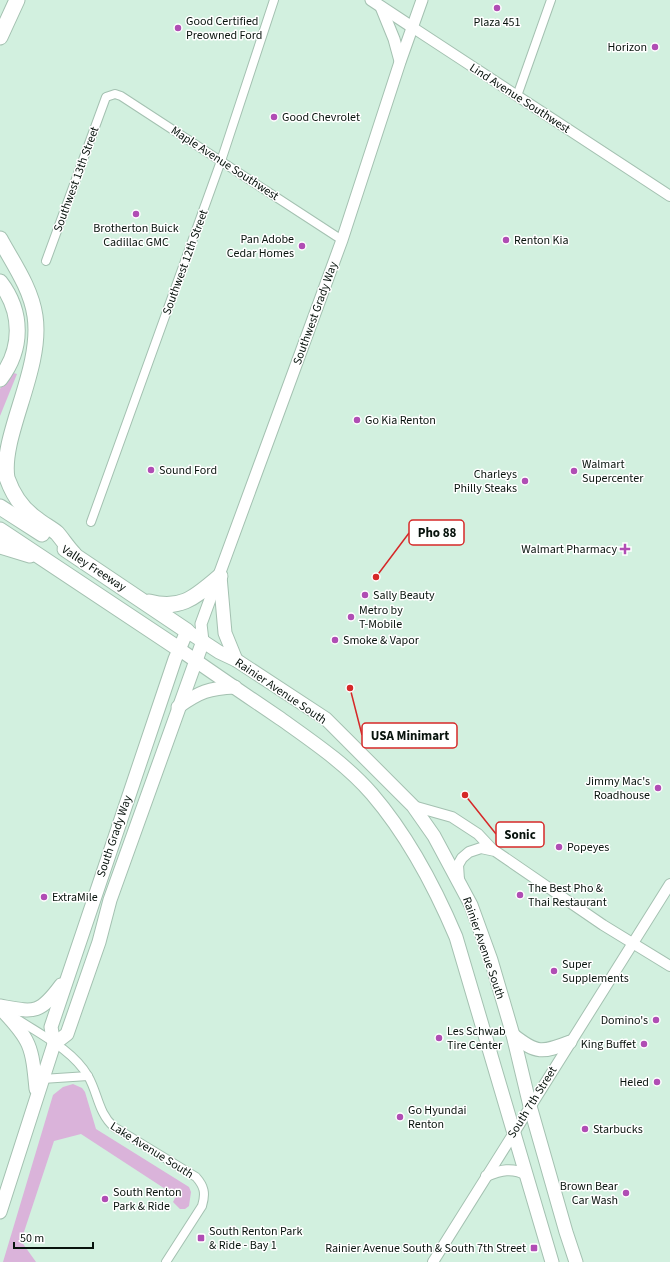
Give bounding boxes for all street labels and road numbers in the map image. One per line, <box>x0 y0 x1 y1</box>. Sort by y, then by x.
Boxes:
street label: Lind Avenue Southwest <box>466 59 574 137</box>
street label: Maple Avenue Southwest <box>167 122 282 205</box>
street label: Southwest 13th Street <box>50 124 103 234</box>
street label: Southwest 12th Street <box>159 207 212 317</box>
street label: Southwest Grady Way <box>289 259 342 367</box>
street label: Valley Freeway <box>58 541 130 596</box>
street label: Rainier Avenue South <box>232 654 330 728</box>
street label: South Grady Way <box>93 793 137 879</box>
street label: Rainier Avenue South <box>458 895 509 1002</box>
street label: South 7th Street <box>504 1063 561 1141</box>
street label: Lake Avenue South <box>107 1118 197 1183</box>

